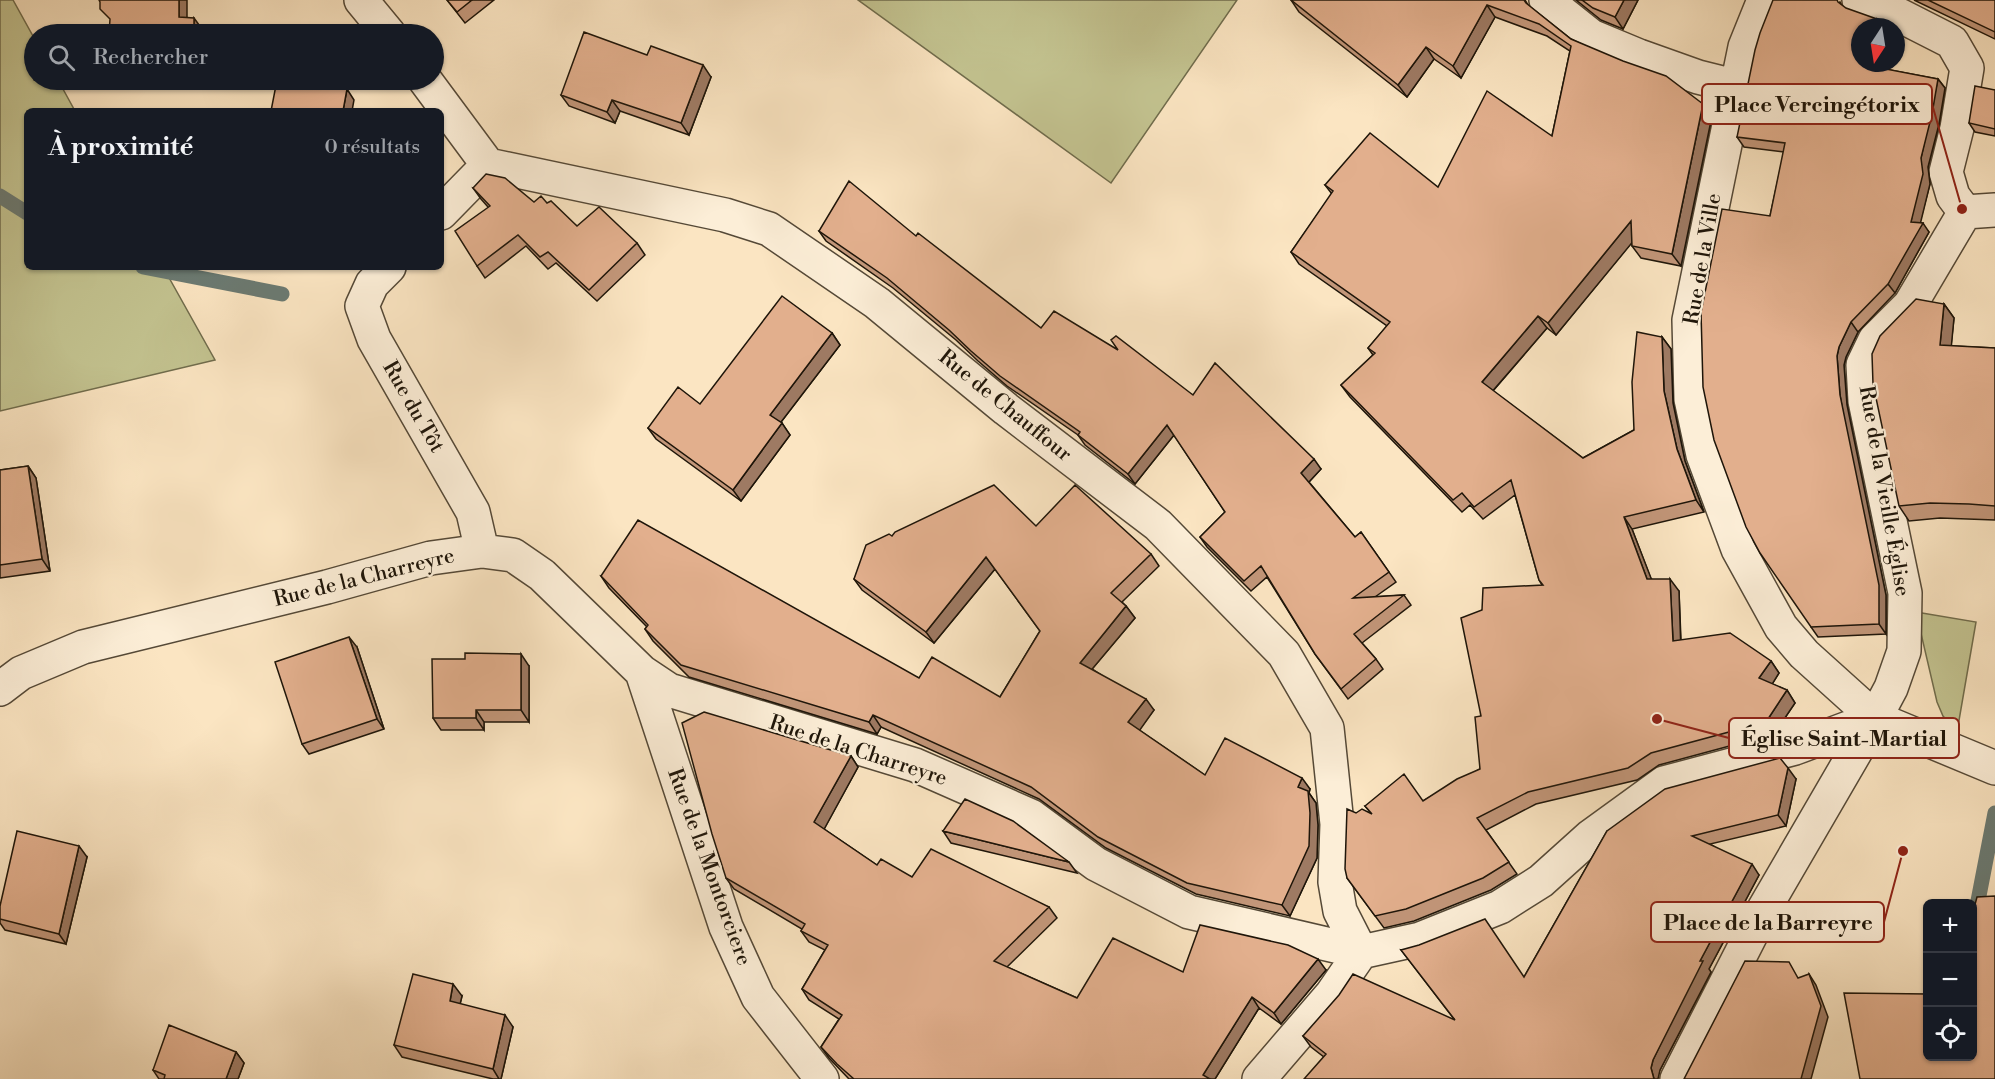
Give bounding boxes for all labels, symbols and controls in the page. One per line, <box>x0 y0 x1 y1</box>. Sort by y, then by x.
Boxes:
north arrow <box>1851 18 1905 72</box>
search box <box>24 24 444 90</box>
icon: search <box>45 41 78 74</box>
text: Rechercher <box>93 44 208 71</box>
callout: Place Vercingétorix <box>1702 84 1932 124</box>
text: Place Vercingétorix <box>1714 92 1920 119</box>
text: À proximité <box>48 131 193 163</box>
text: 0 résultats <box>325 135 420 160</box>
street label: Rue de la Ville <box>1679 191 1727 327</box>
street label: Rue de Chauffour <box>933 344 1077 468</box>
street label: Rue du Tôt <box>376 357 450 458</box>
street label: Rue de la Vieille Église <box>1853 383 1917 598</box>
street label: Rue de la Charreyre <box>271 543 457 613</box>
street label: Rue de la Charreyre <box>766 710 950 792</box>
callout: Église Saint-Martial <box>1729 718 1959 758</box>
text: Église Saint-Martial <box>1741 724 1947 753</box>
street label: Rue de la Montorciere <box>661 765 757 969</box>
map controls <box>1923 899 1977 1061</box>
button: + <box>1923 899 1977 953</box>
callout: Place de la Barreyre <box>1651 902 1884 942</box>
text: Place de la Barreyre <box>1663 910 1873 937</box>
button: − <box>1923 953 1977 1007</box>
button: locate <box>1923 1007 1977 1061</box>

